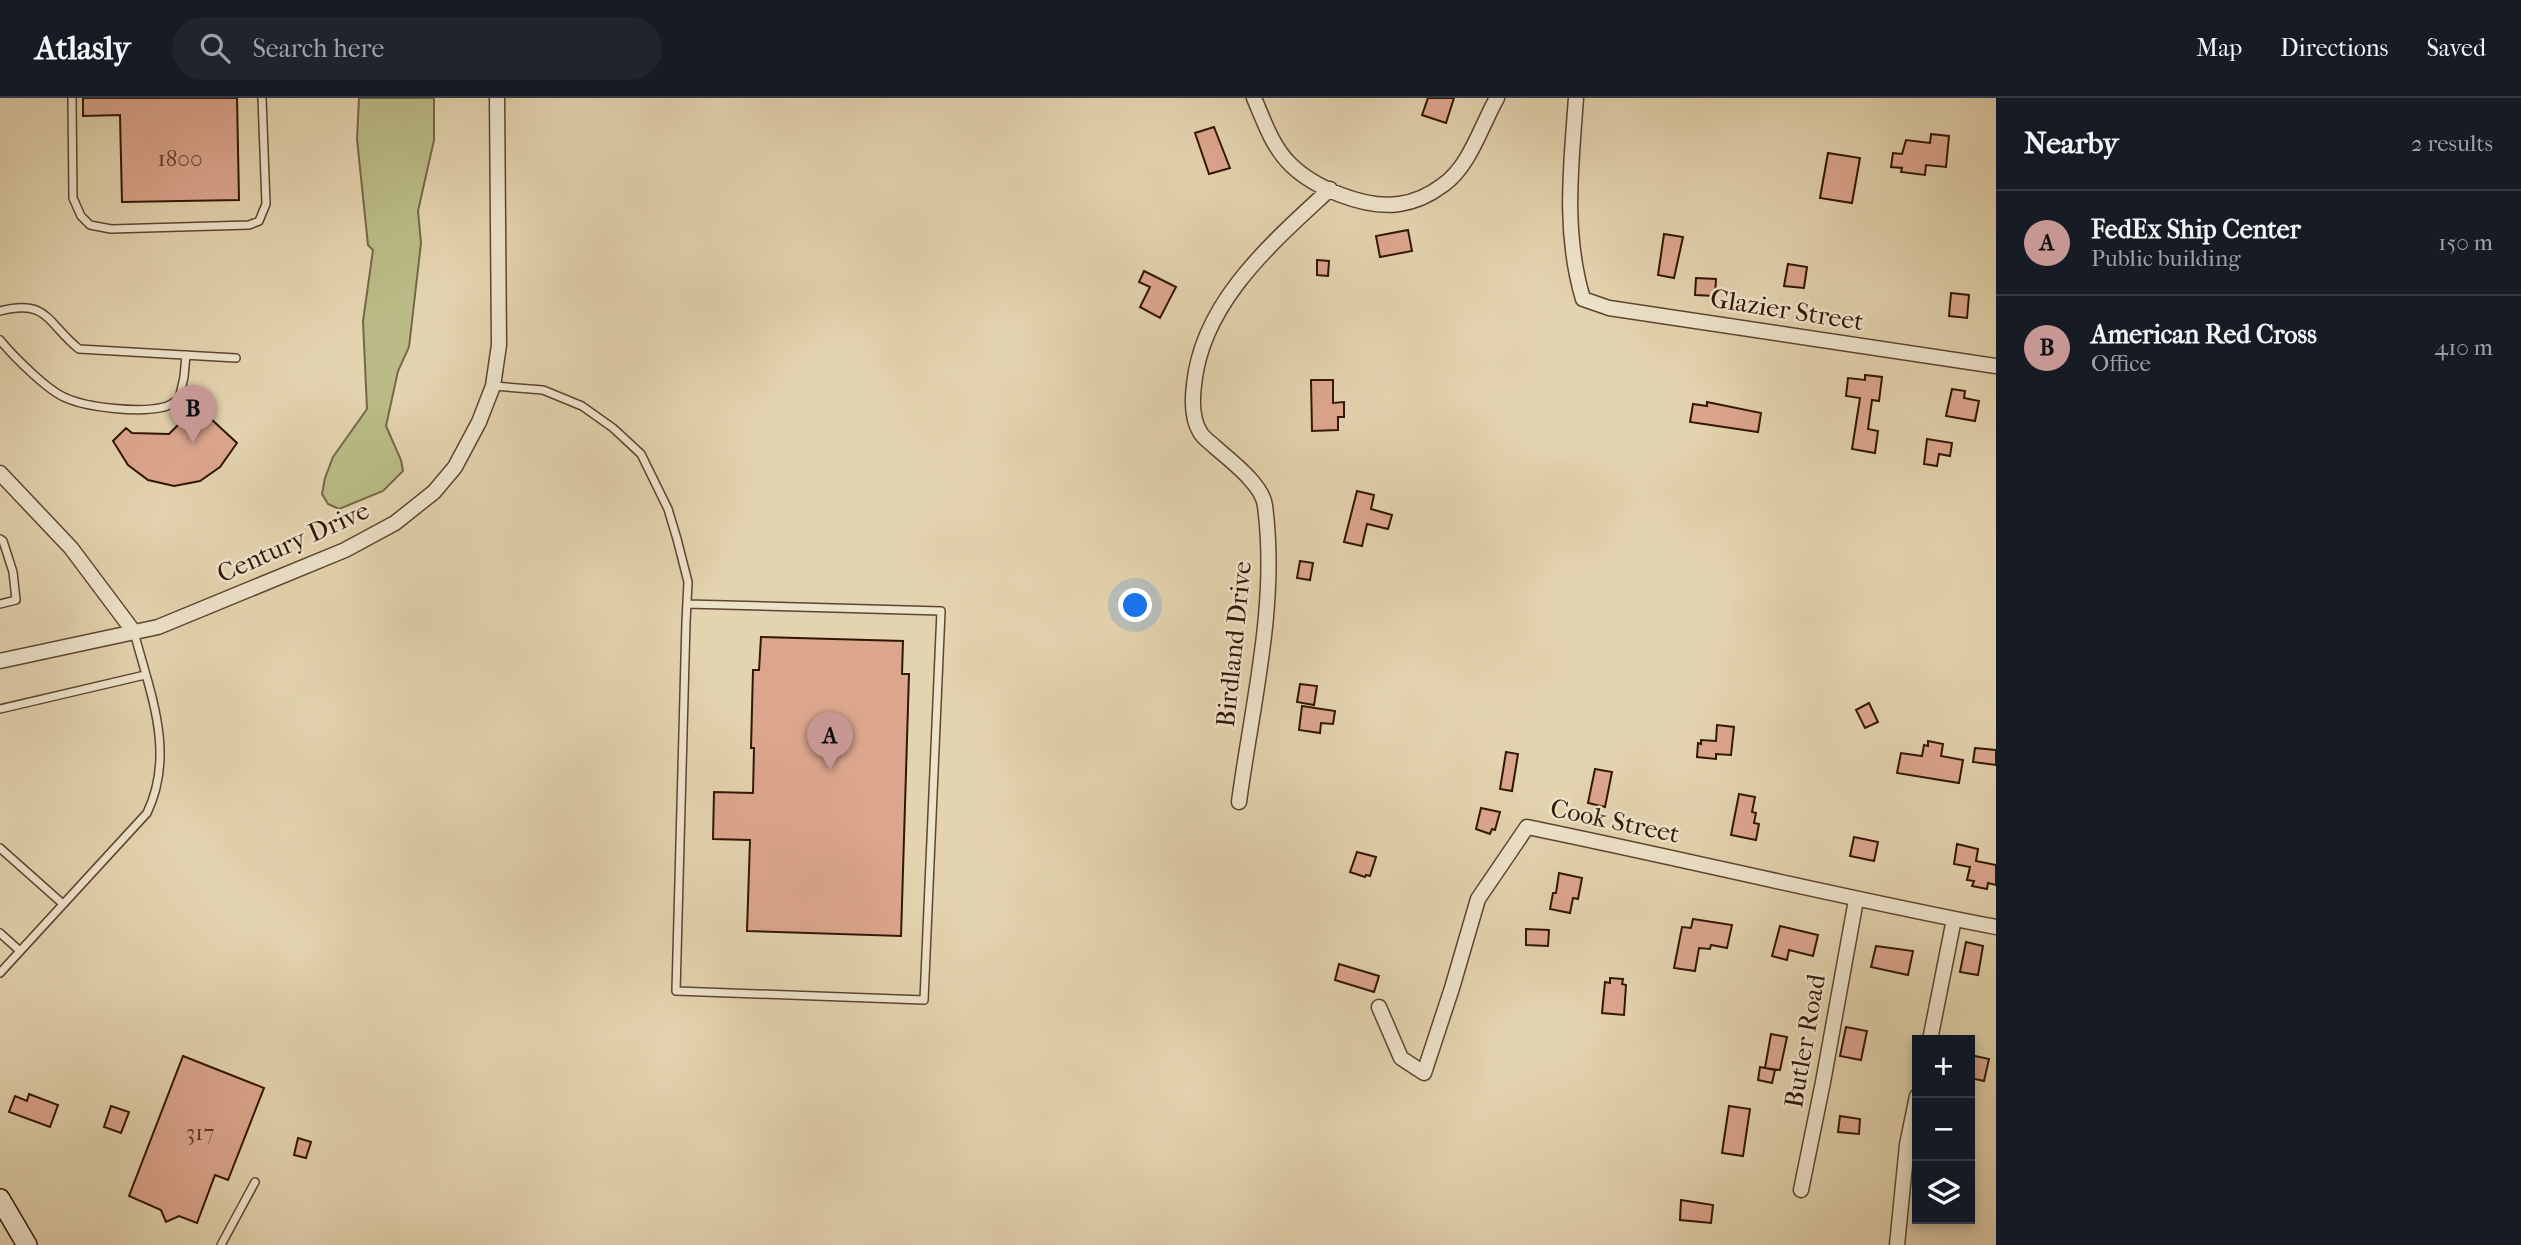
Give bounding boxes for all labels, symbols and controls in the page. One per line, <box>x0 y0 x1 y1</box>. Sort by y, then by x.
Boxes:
search box <box>172 17 662 80</box>
text: Atlasly <box>35 29 130 68</box>
icon: search <box>196 29 234 67</box>
text: Search here <box>252 33 384 64</box>
text: Map <box>2196 34 2242 62</box>
text: Directions <box>2280 34 2388 62</box>
text: Saved <box>2426 34 2486 62</box>
text: Nearby <box>2024 126 2119 161</box>
text: 2 results <box>2411 130 2493 157</box>
house number: 1800 <box>157 145 203 172</box>
text: FedEx Ship Center <box>2091 214 2301 245</box>
text: A <box>2040 229 2054 256</box>
text: 150 m <box>2438 229 2493 256</box>
text: Public building <box>2091 245 2241 272</box>
street label: Glazier Street <box>1708 283 1867 338</box>
text: American Red Cross <box>2091 319 2317 350</box>
text: B <box>2040 334 2054 361</box>
text: 410 m <box>2435 334 2493 361</box>
text: Office <box>2091 350 2151 377</box>
pin: B <box>170 385 216 443</box>
street label: Century Drive <box>212 495 374 589</box>
street label: Birdland Drive <box>1210 559 1258 729</box>
your location <box>1118 588 1152 622</box>
pin: A <box>807 712 853 770</box>
street label: Cook Street <box>1548 792 1683 850</box>
street label: Butler Road <box>1778 971 1832 1110</box>
map controls <box>1912 1035 1975 1224</box>
button: + <box>1912 1035 1975 1098</box>
button: − <box>1912 1098 1975 1161</box>
house number: 317 <box>186 1119 214 1146</box>
button: layers <box>1912 1161 1975 1224</box>

